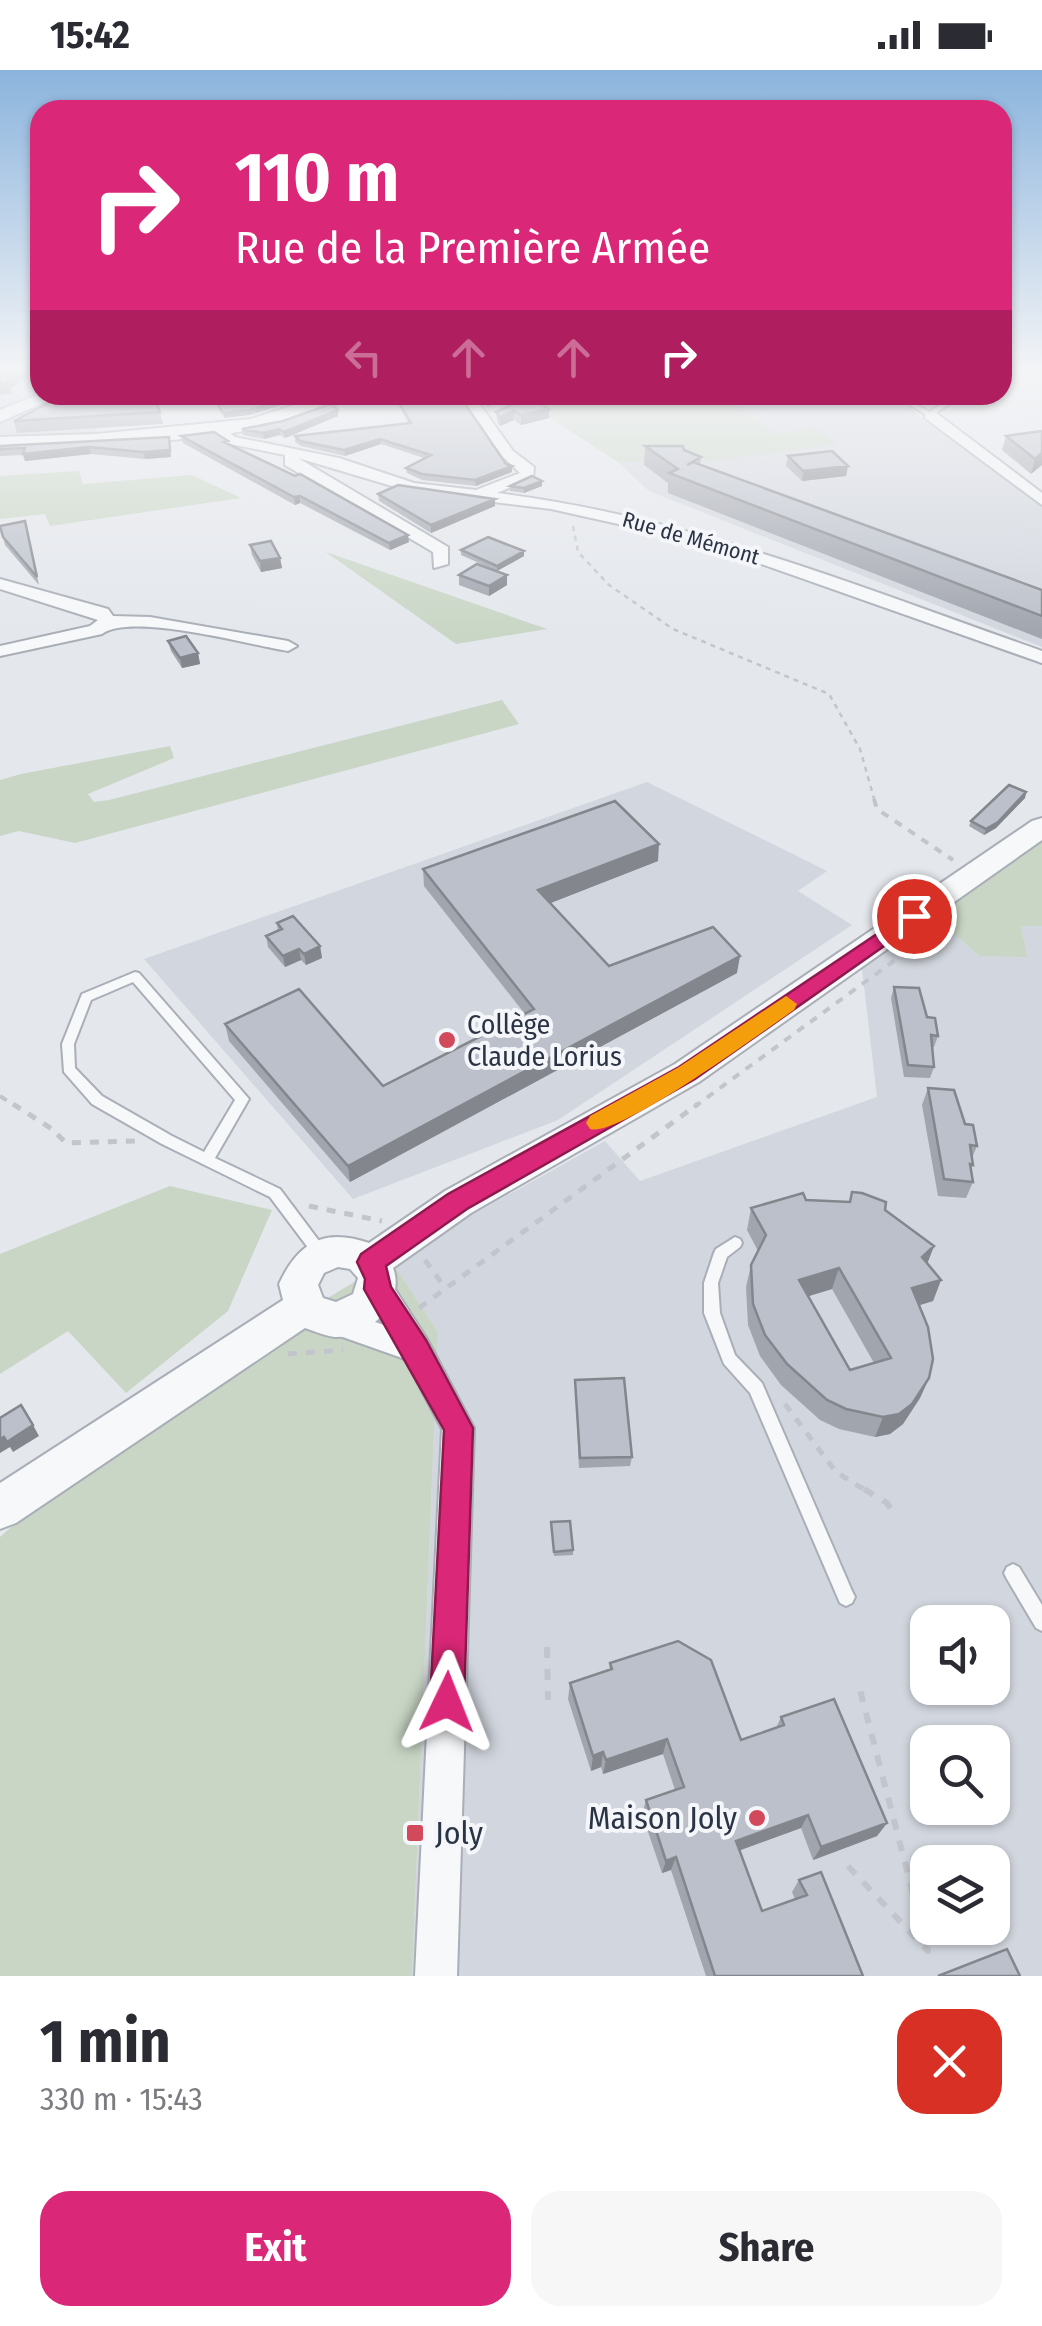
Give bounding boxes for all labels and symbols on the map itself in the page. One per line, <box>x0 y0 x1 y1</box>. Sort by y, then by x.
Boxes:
street label: Rue de Mémont <box>619 506 763 571</box>
pin <box>872 874 957 959</box>
place label: Collège Claude Lorius <box>467 1008 622 1073</box>
marker: Collège Claude Lorius <box>436 1029 458 1051</box>
position arrow <box>395 1650 499 1754</box>
place label: Maison Joly <box>588 1799 738 1837</box>
marker: Maison Joly <box>746 1807 768 1829</box>
place label: Joly <box>435 1814 484 1852</box>
marker: Joly <box>404 1822 426 1844</box>

